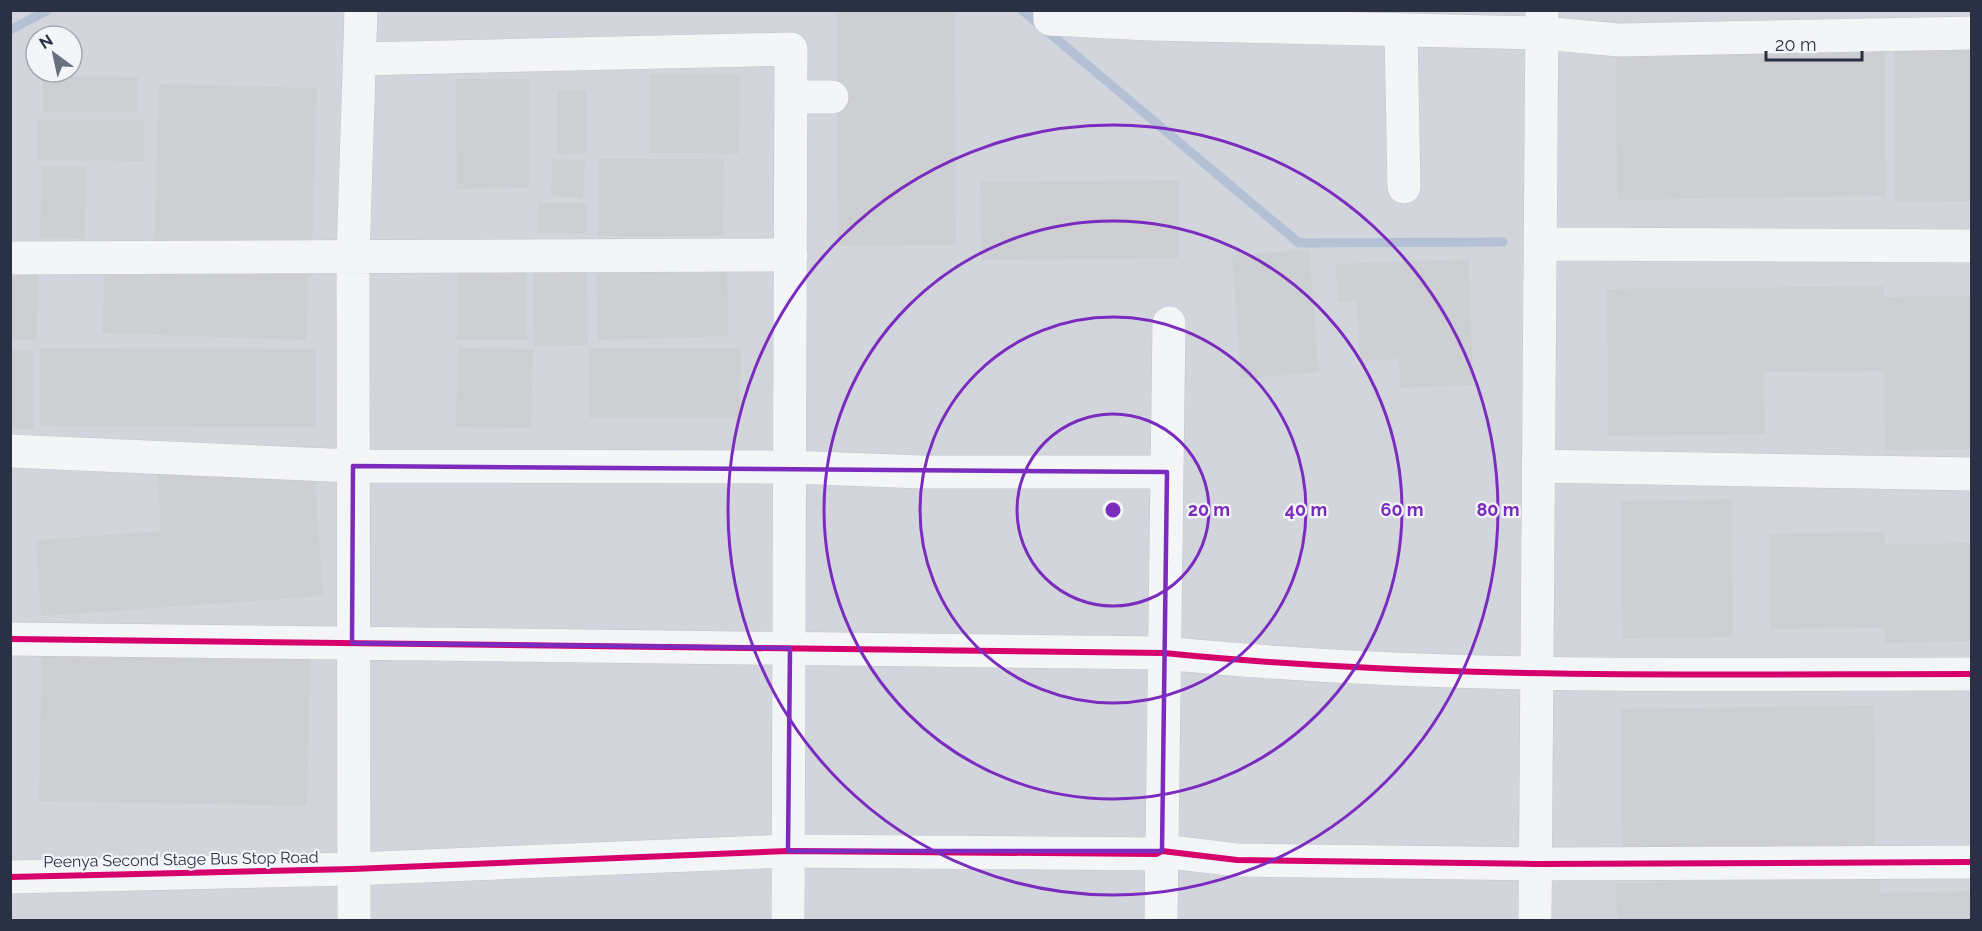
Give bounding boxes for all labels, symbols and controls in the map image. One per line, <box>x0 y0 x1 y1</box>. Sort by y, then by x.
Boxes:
north arrow <box>24 24 84 84</box>
scale bar <box>1766 24 1862 62</box>
text: N <box>36 31 56 53</box>
text: 20 m <box>1775 34 1817 55</box>
text: 20 m <box>1188 499 1230 520</box>
text: 40 m <box>1285 499 1327 520</box>
text: 60 m <box>1380 499 1424 520</box>
text: 80 m <box>1476 499 1520 520</box>
centre of rings <box>1103 500 1123 520</box>
street label: Peenya Second Stage Bus Stop Road <box>43 848 319 871</box>

